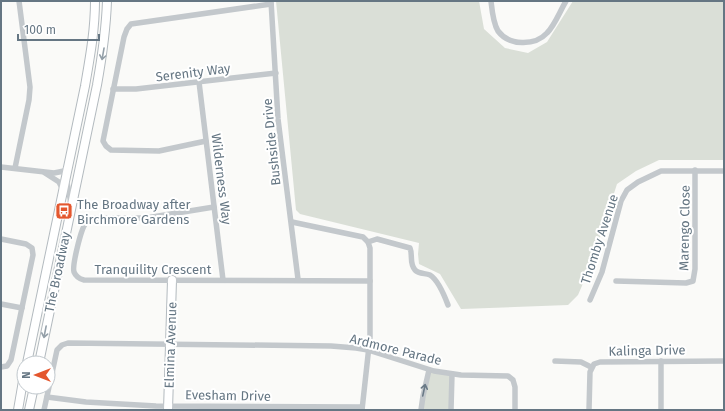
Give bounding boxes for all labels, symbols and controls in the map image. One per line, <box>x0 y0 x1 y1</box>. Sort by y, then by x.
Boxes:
scale bar <box>18 16 99 42</box>
text: 100 m <box>24 23 56 37</box>
one-way arrow <box>99 47 107 60</box>
street label: Serenity Way <box>155 60 232 85</box>
street label: Bushside Drive <box>259 98 284 186</box>
street label: Wilderness Way <box>208 133 235 226</box>
street label: Marengo Close <box>676 185 693 271</box>
street label: Thomby Avenue <box>578 192 621 286</box>
place label: The Broadway after Birchmore Gardens <box>77 197 191 227</box>
bus stop icon: The Broadway after Birchmore Gardens <box>54 201 74 221</box>
street label: The Broadway <box>42 230 73 314</box>
street label: Tranquility Crescent <box>95 262 212 277</box>
street label: Elmina Avenue <box>161 301 180 389</box>
one-way arrow <box>41 325 49 338</box>
street label: Ardmore Parade <box>348 331 443 368</box>
street label: Kalinga Drive <box>608 342 686 359</box>
north arrow <box>16 355 56 395</box>
text: N <box>20 371 33 379</box>
one-way arrow <box>421 384 429 397</box>
street label: Evesham Drive <box>185 387 271 404</box>

